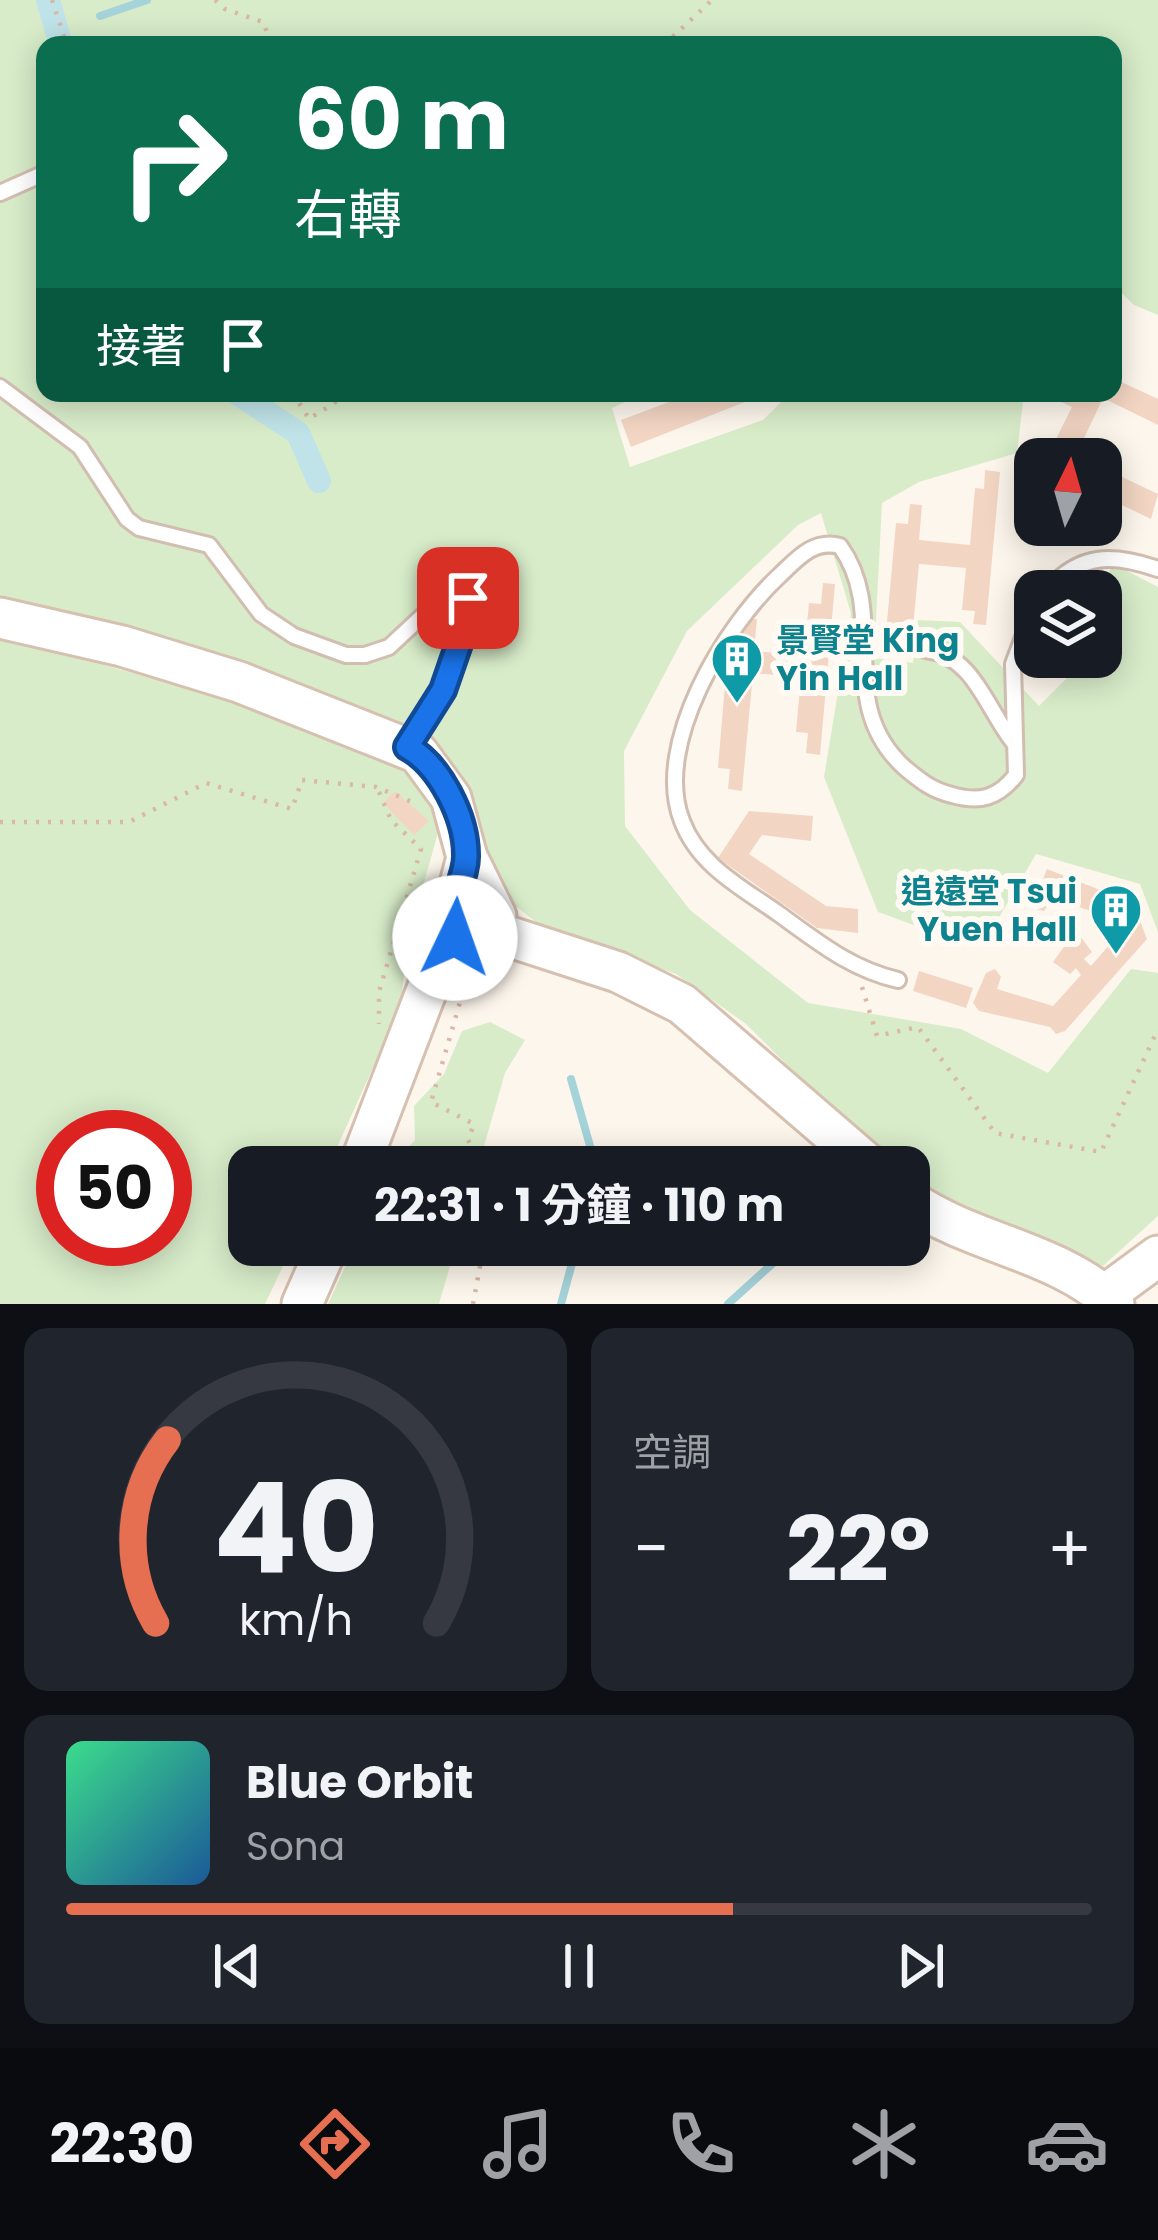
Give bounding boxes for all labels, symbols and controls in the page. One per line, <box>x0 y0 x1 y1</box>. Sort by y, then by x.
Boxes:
text: 60 m <box>294 61 509 178</box>
icon: right <box>96 84 252 240</box>
text: 右轉 <box>294 177 402 253</box>
icon: arrive <box>210 312 276 378</box>
text: 接著 <box>96 315 186 378</box>
north arrow <box>1014 438 1122 546</box>
map controls <box>1014 438 1122 678</box>
pin <box>417 547 519 649</box>
icon: arrive <box>435 565 501 631</box>
button: layers <box>1014 570 1122 678</box>
place label: 景賢堂 King Yin Hall <box>776 617 959 702</box>
building icon: 景賢堂 King Yin Hall <box>709 631 765 705</box>
place label: 追遠堂 Tsui Yuen Hall <box>901 868 1077 953</box>
position arrow <box>392 875 518 1001</box>
building icon: 追遠堂 Tsui Yuen Hall <box>1088 882 1144 956</box>
speed limit sign: 50 <box>36 1110 192 1266</box>
text: 22:31 · 1 分鐘 · 110 m <box>374 1174 784 1237</box>
text: 空調 <box>633 1425 711 1480</box>
text: 40 <box>213 1441 378 1616</box>
text: 22° <box>786 1486 930 1613</box>
text: − <box>633 1503 669 1595</box>
text: + <box>1047 1503 1092 1595</box>
text: km/h <box>238 1589 353 1649</box>
text: Blue Orbit <box>246 1751 473 1814</box>
text: Sona <box>246 1819 345 1874</box>
icon: previous <box>204 1933 270 1999</box>
icon: pause <box>546 1933 612 1999</box>
icon: next <box>888 1933 954 1999</box>
icon: directions <box>293 2102 377 2186</box>
icon: music <box>476 2102 560 2186</box>
icon: phone <box>659 2102 743 2186</box>
icon: climate <box>842 2102 926 2186</box>
icon: car <box>1025 2102 1109 2186</box>
text: 22:30 <box>49 2106 194 2182</box>

